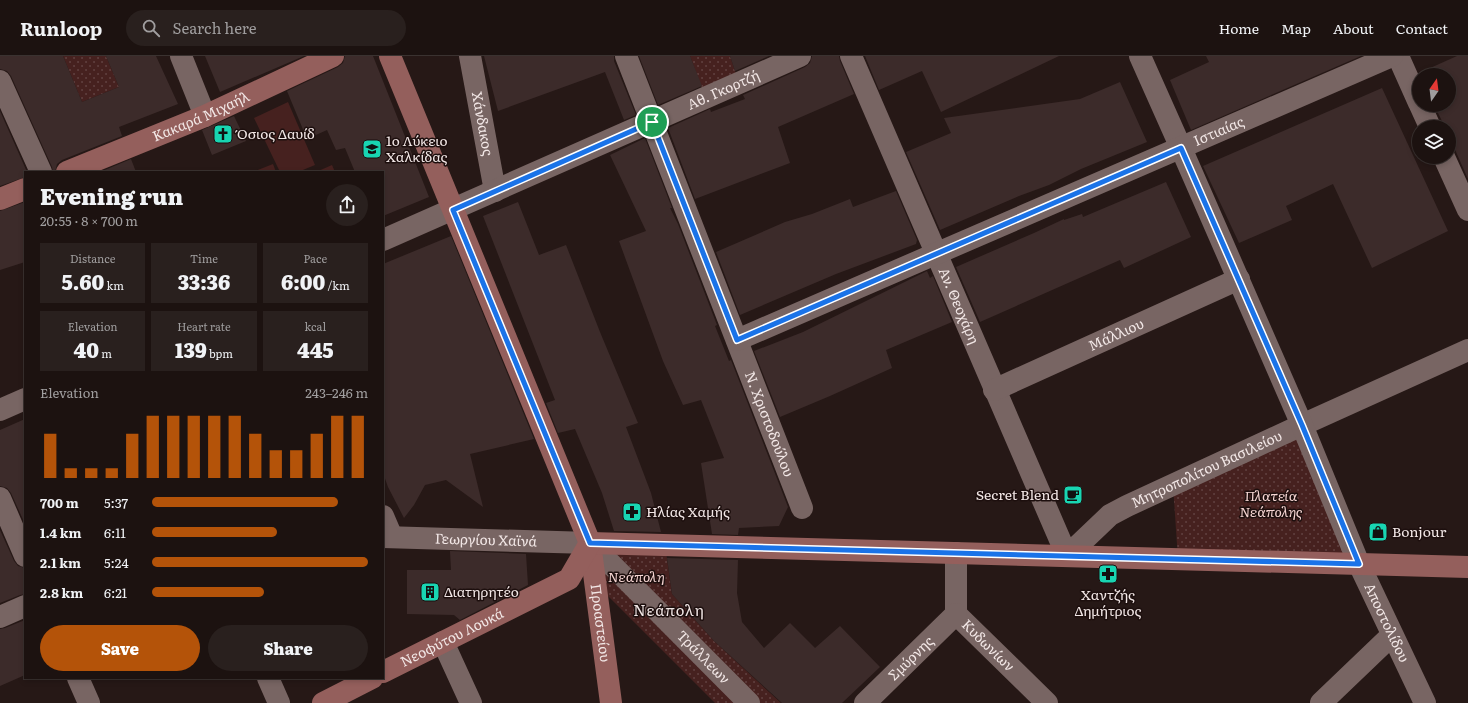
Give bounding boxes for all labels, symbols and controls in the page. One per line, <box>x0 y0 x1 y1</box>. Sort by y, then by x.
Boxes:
search box <box>126 10 406 46</box>
text: Runloop <box>20 14 102 42</box>
text: Search here <box>172 16 257 39</box>
icon: search <box>140 17 162 39</box>
text: Home <box>1219 18 1259 38</box>
text: Map <box>1281 18 1311 38</box>
text: About <box>1333 18 1374 38</box>
text: Contact <box>1396 18 1448 38</box>
street label: Αθ. Γκορτζή <box>683 64 762 114</box>
north arrow <box>1412 68 1456 112</box>
map controls <box>1412 68 1456 164</box>
street label: Κακαρά Μιχαήλ <box>149 85 253 145</box>
street label: Χάνδακος <box>468 90 499 157</box>
pin <box>635 105 669 139</box>
street label: Ιστιαίας <box>1190 110 1247 150</box>
icon: arrive <box>641 111 663 133</box>
button: layers <box>1412 120 1456 164</box>
church icon: Όσιος Δαυίδ <box>212 123 234 145</box>
place label: Όσιος Δαυίδ <box>234 123 315 143</box>
place label: 1ο Λύκειο Χαλκίδας <box>386 130 448 166</box>
school or university icon: 1ο Λύκειο Χαλκίδας <box>361 138 383 160</box>
text: Evening run <box>40 179 183 212</box>
button: share <box>326 184 368 226</box>
text: 20:55 · 8 × 700 m <box>40 211 138 230</box>
text: Distance <box>70 250 115 266</box>
text: Time <box>190 250 218 266</box>
text: Pace <box>304 250 327 266</box>
street label: Αν. Θεοχάρη <box>935 264 985 347</box>
text: 5.60 <box>61 266 104 296</box>
text: 33:36 <box>178 266 230 296</box>
text: 6:00 <box>281 266 325 296</box>
text: km <box>104 277 124 293</box>
text: /km <box>325 277 350 293</box>
street label: Μάλλιου <box>1085 313 1147 355</box>
text: Elevation <box>68 318 118 334</box>
text: Heart rate <box>177 318 231 334</box>
text: kcal <box>304 318 326 334</box>
text: 40 <box>74 334 99 364</box>
text: 139 <box>175 334 207 364</box>
text: 445 <box>297 334 334 364</box>
text: m <box>99 345 112 361</box>
text: bpm <box>207 345 233 361</box>
street label: Ν. Χριστοδούλου <box>741 368 800 479</box>
text: Elevation <box>40 383 99 402</box>
text: 243–246 m <box>305 383 368 402</box>
street label: Μητροπολίτου Βασιλείου <box>1127 425 1285 512</box>
place label: Secret Blend <box>976 484 1059 504</box>
cafe icon: Secret Blend <box>1062 484 1084 506</box>
park label: Πλατεία Νεάπολης <box>1239 485 1303 521</box>
text: 700 m <box>40 493 79 512</box>
text: 5:37 <box>104 493 128 512</box>
pharmacy icon: Ηλίας Χαμής <box>621 501 643 523</box>
place label: Ηλίας Χαμής <box>646 501 730 521</box>
shop icon: Bonjour <box>1367 521 1389 543</box>
place label: Bonjour <box>1392 521 1447 541</box>
text: 1.4 km <box>40 523 81 542</box>
text: 6:11 <box>104 523 126 542</box>
street label: Γεωργίου Χαϊνά <box>435 528 538 550</box>
text: 2.1 km <box>40 553 81 572</box>
text: 5:24 <box>104 553 129 572</box>
pharmacy icon: Χαντζής Δημήτριος <box>1097 563 1119 585</box>
park label: Νεάπολη <box>608 566 665 586</box>
street label: Αποστολίδου <box>1360 579 1415 665</box>
building icon: Διατηρητέο <box>419 581 441 603</box>
place label: Διατηρητέο <box>444 581 519 601</box>
street label: Προαστείου <box>586 582 617 663</box>
text: 2.8 km <box>40 583 83 602</box>
text: 6:21 <box>104 583 127 602</box>
place label: Χαντζής Δημήτριος <box>1075 584 1142 620</box>
district label: Νεάπολη <box>633 598 705 621</box>
street label: Νεοφύτου Λουκά <box>396 602 507 671</box>
street label: Κυδωνίων <box>958 614 1020 675</box>
button: Save <box>40 625 200 671</box>
button: Share <box>208 625 368 671</box>
street label: Τράλλεων <box>673 625 735 688</box>
street label: Σμύρνης <box>883 631 937 684</box>

